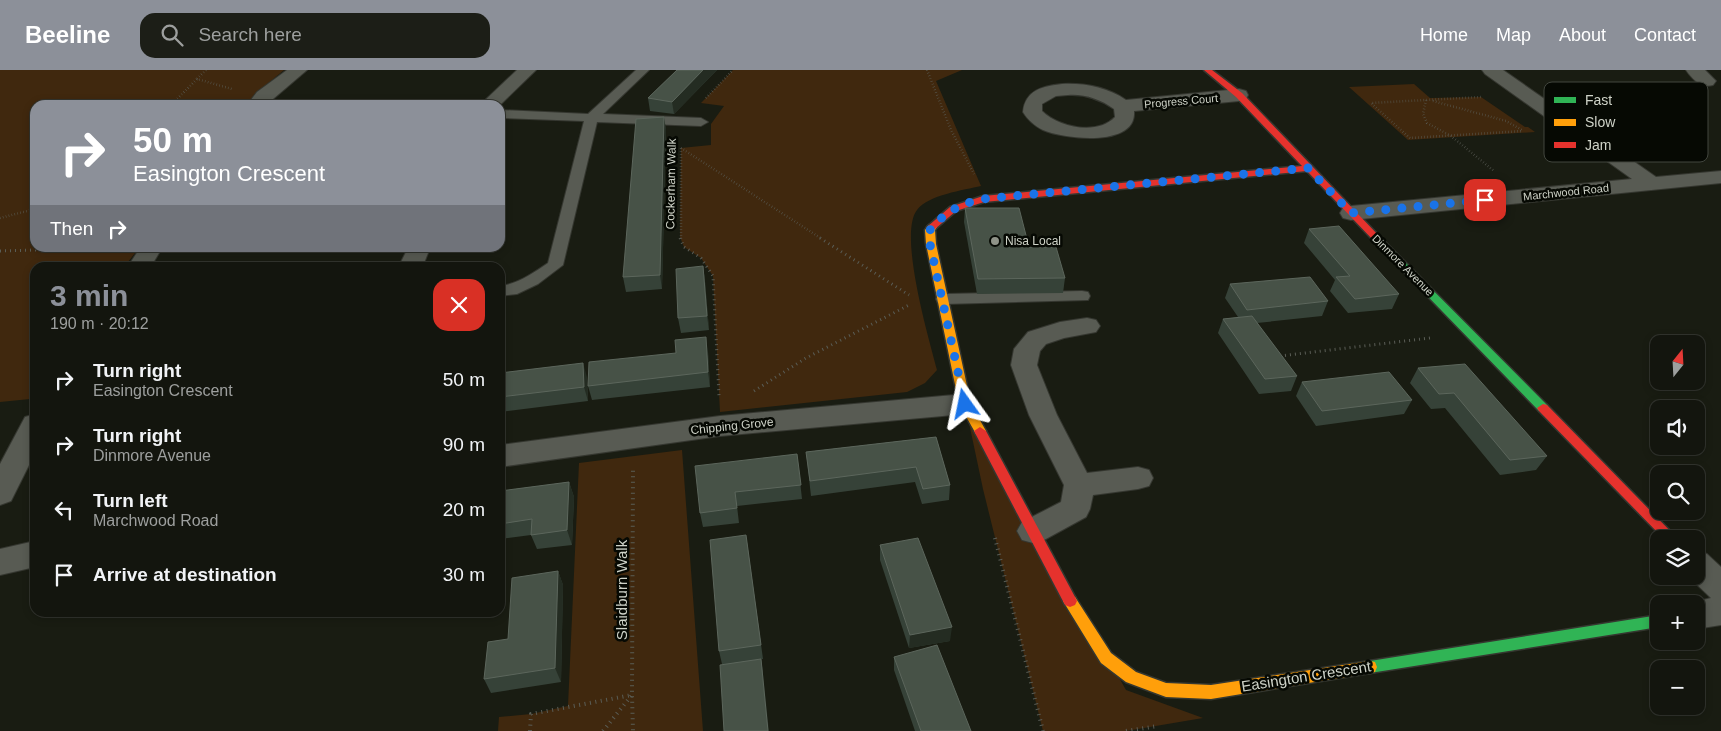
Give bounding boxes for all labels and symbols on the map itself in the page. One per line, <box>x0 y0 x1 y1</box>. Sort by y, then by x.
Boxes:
legend <box>1544 82 1708 162</box>
street label: Progress Court <box>1144 92 1218 110</box>
text: Fast <box>1585 92 1612 108</box>
text: Slow <box>1585 114 1616 130</box>
street label: Cockerham Walk <box>663 137 679 230</box>
text: Jam <box>1585 137 1611 153</box>
pin <box>1464 179 1506 221</box>
street label: Marchwood Road <box>1522 182 1610 202</box>
street label: Dinmore Avenue <box>1370 232 1436 298</box>
place label: Nisa Local <box>1005 234 1061 248</box>
marker: Nisa Local <box>989 235 1001 247</box>
north arrow <box>1650 335 1705 390</box>
position arrow <box>938 377 990 429</box>
street label: Chipping Grove <box>690 415 775 437</box>
street label: Slaidburn Walk <box>613 539 630 640</box>
street label: Easington Crescent <box>1240 657 1373 695</box>

